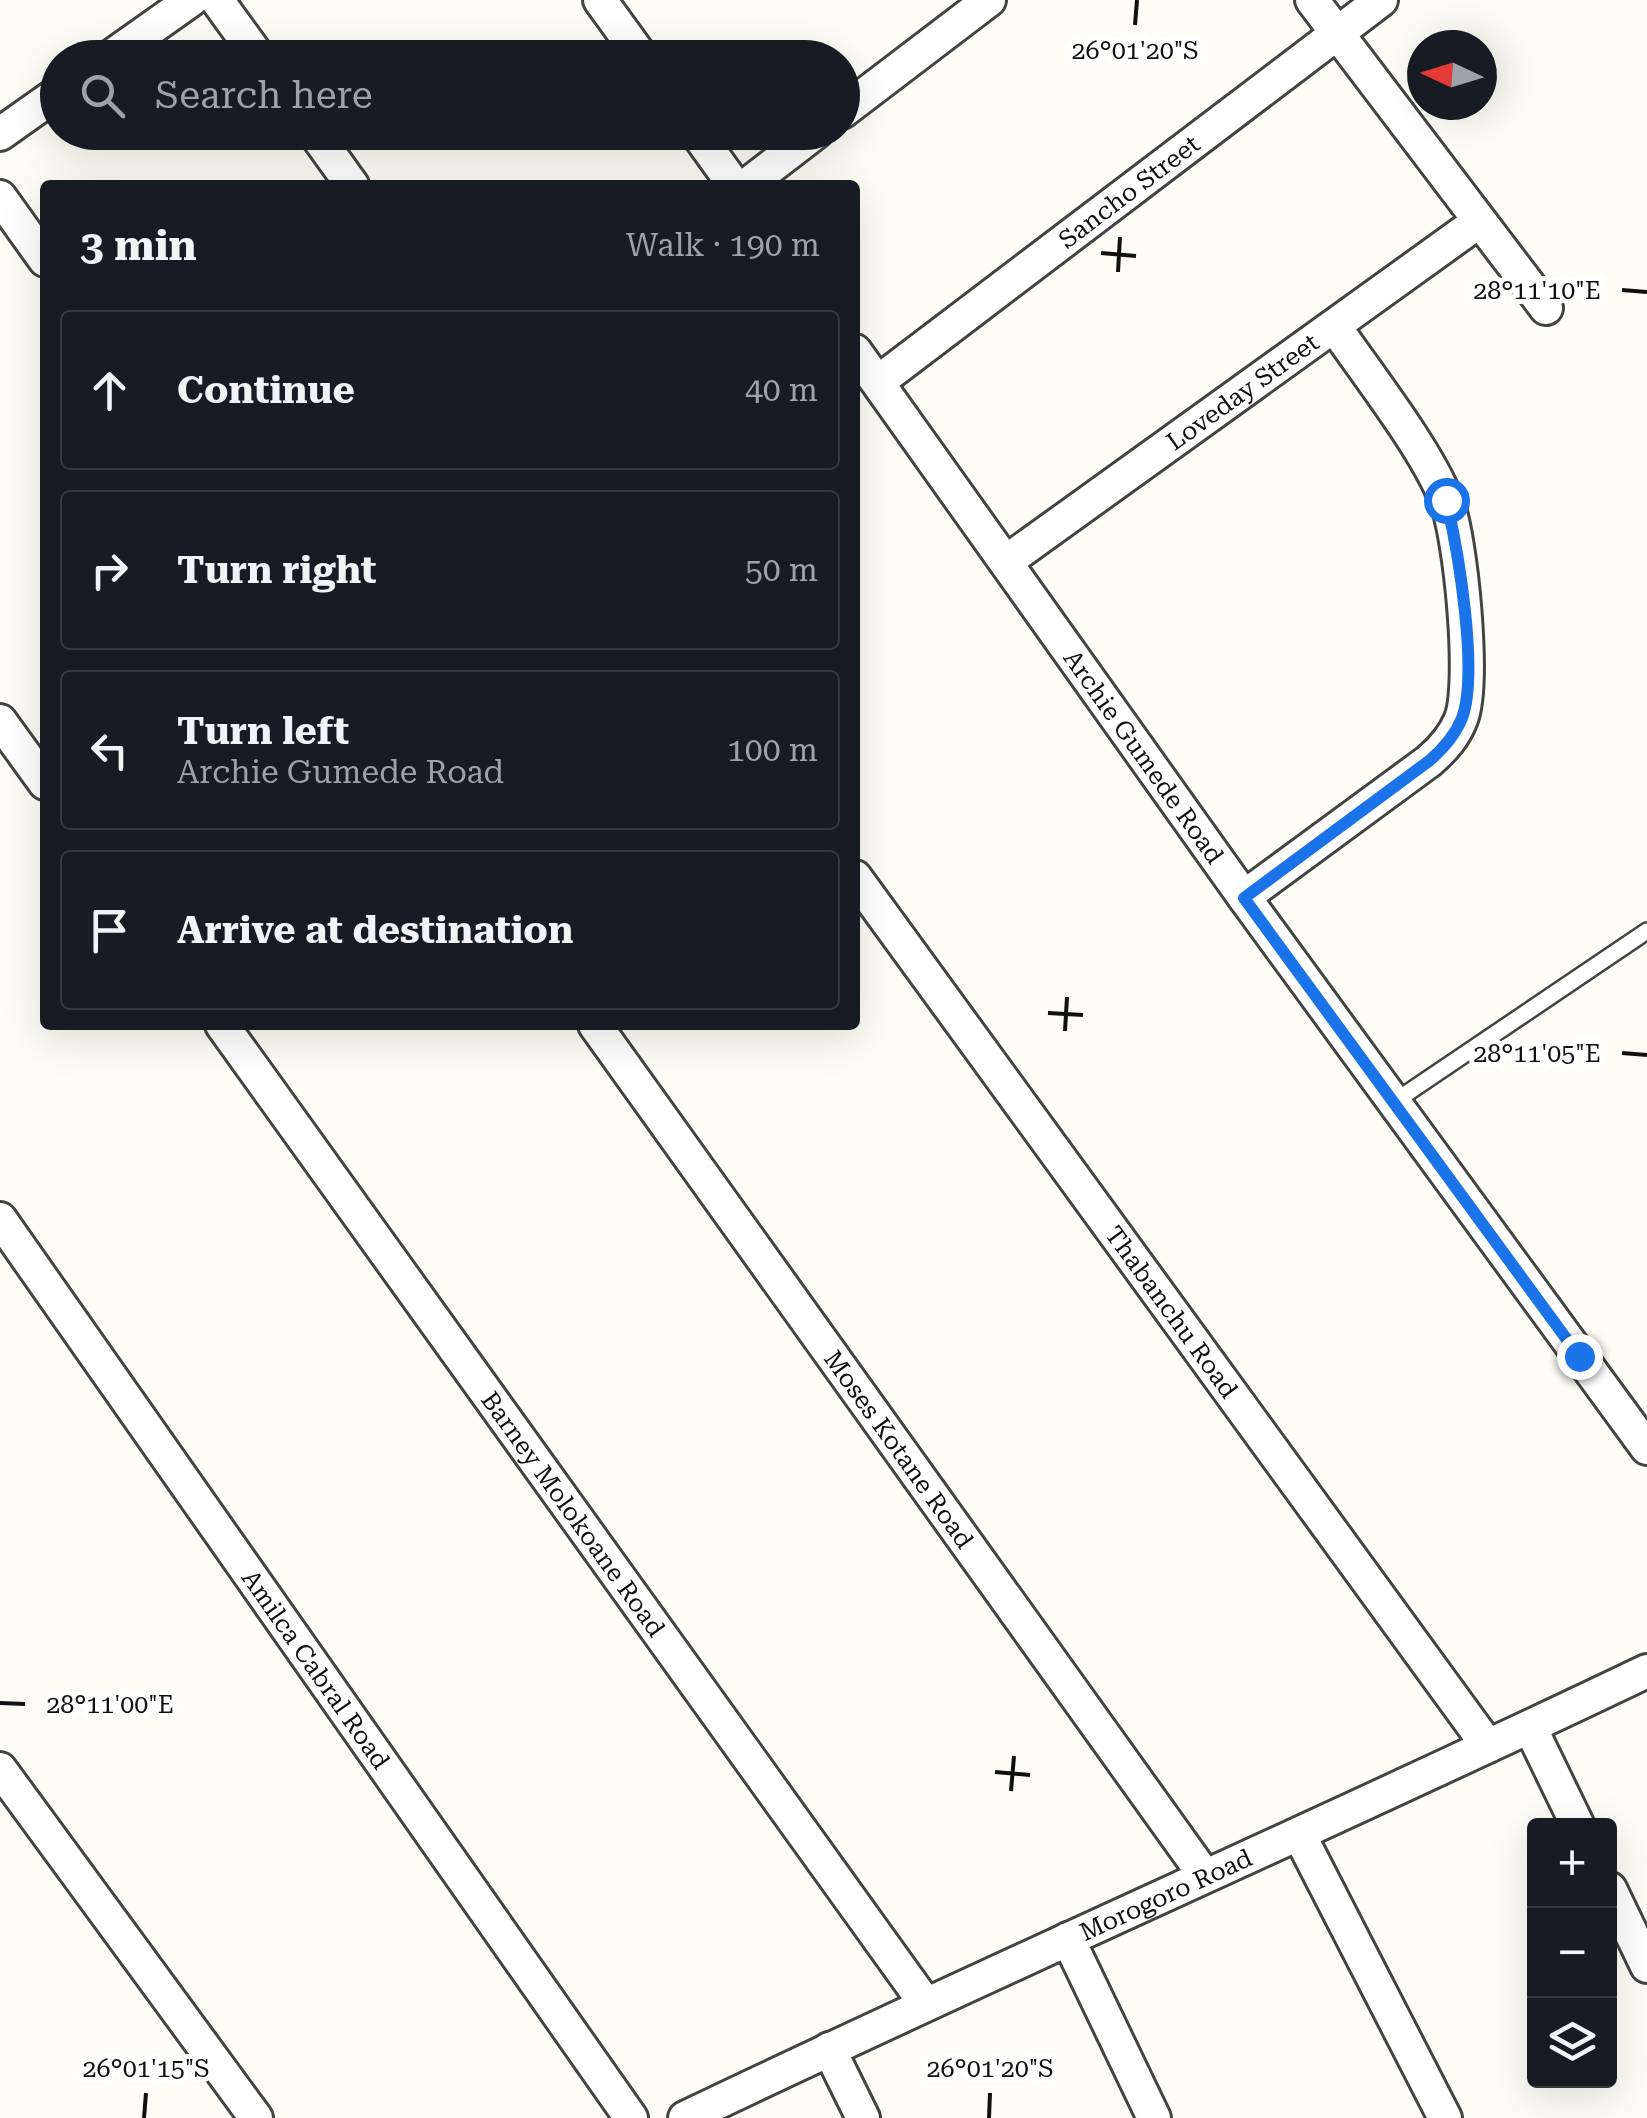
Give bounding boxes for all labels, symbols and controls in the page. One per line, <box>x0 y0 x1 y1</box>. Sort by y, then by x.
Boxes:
north arrow <box>1407 30 1497 120</box>
text: 26°01'20"S <box>1071 36 1199 65</box>
search box <box>40 40 860 150</box>
icon: search <box>75 68 130 123</box>
text: Search here <box>155 73 373 117</box>
street label: Sancho Street <box>1053 129 1205 255</box>
text: 3 min <box>80 221 197 270</box>
text: Walk · 190 m <box>626 226 820 264</box>
text: 28°11'10"E <box>1473 276 1601 305</box>
street label: Loveday Street <box>1161 328 1324 456</box>
icon: ahead <box>82 363 137 418</box>
text: Continue <box>177 368 355 412</box>
text: 40 m <box>745 371 818 409</box>
route start <box>1424 478 1470 524</box>
icon: right <box>82 543 137 598</box>
text: Turn right <box>177 548 376 592</box>
text: 50 m <box>745 551 818 589</box>
street label: Archie Gumede Road <box>1058 644 1230 869</box>
text: Turn left <box>177 709 349 753</box>
icon: left <box>82 723 137 778</box>
text: 100 m <box>727 731 818 769</box>
text: Archie Gumede Road <box>177 753 504 791</box>
icon: arrive <box>82 903 137 958</box>
text: Arrive at destination <box>177 908 573 952</box>
text: 28°11'05"E <box>1473 1039 1601 1068</box>
street label: Thabanchu Road <box>1099 1221 1244 1404</box>
route end <box>1557 1334 1603 1380</box>
street label: Moses Kotane Road <box>818 1345 979 1554</box>
street label: Barney Molokoane Road <box>475 1386 671 1642</box>
street label: Amilca Cabral Road <box>236 1564 395 1775</box>
text: 28°11'00"E <box>46 1690 174 1719</box>
map controls <box>1527 1818 1617 2088</box>
button: + <box>1527 1818 1617 1908</box>
street label: Morogoro Road <box>1075 1843 1257 1947</box>
button: − <box>1527 1908 1617 1998</box>
button: layers <box>1527 1998 1617 2088</box>
text: 26°01'15"S <box>82 2054 210 2083</box>
text: 26°01'20"S <box>926 2054 1054 2083</box>

